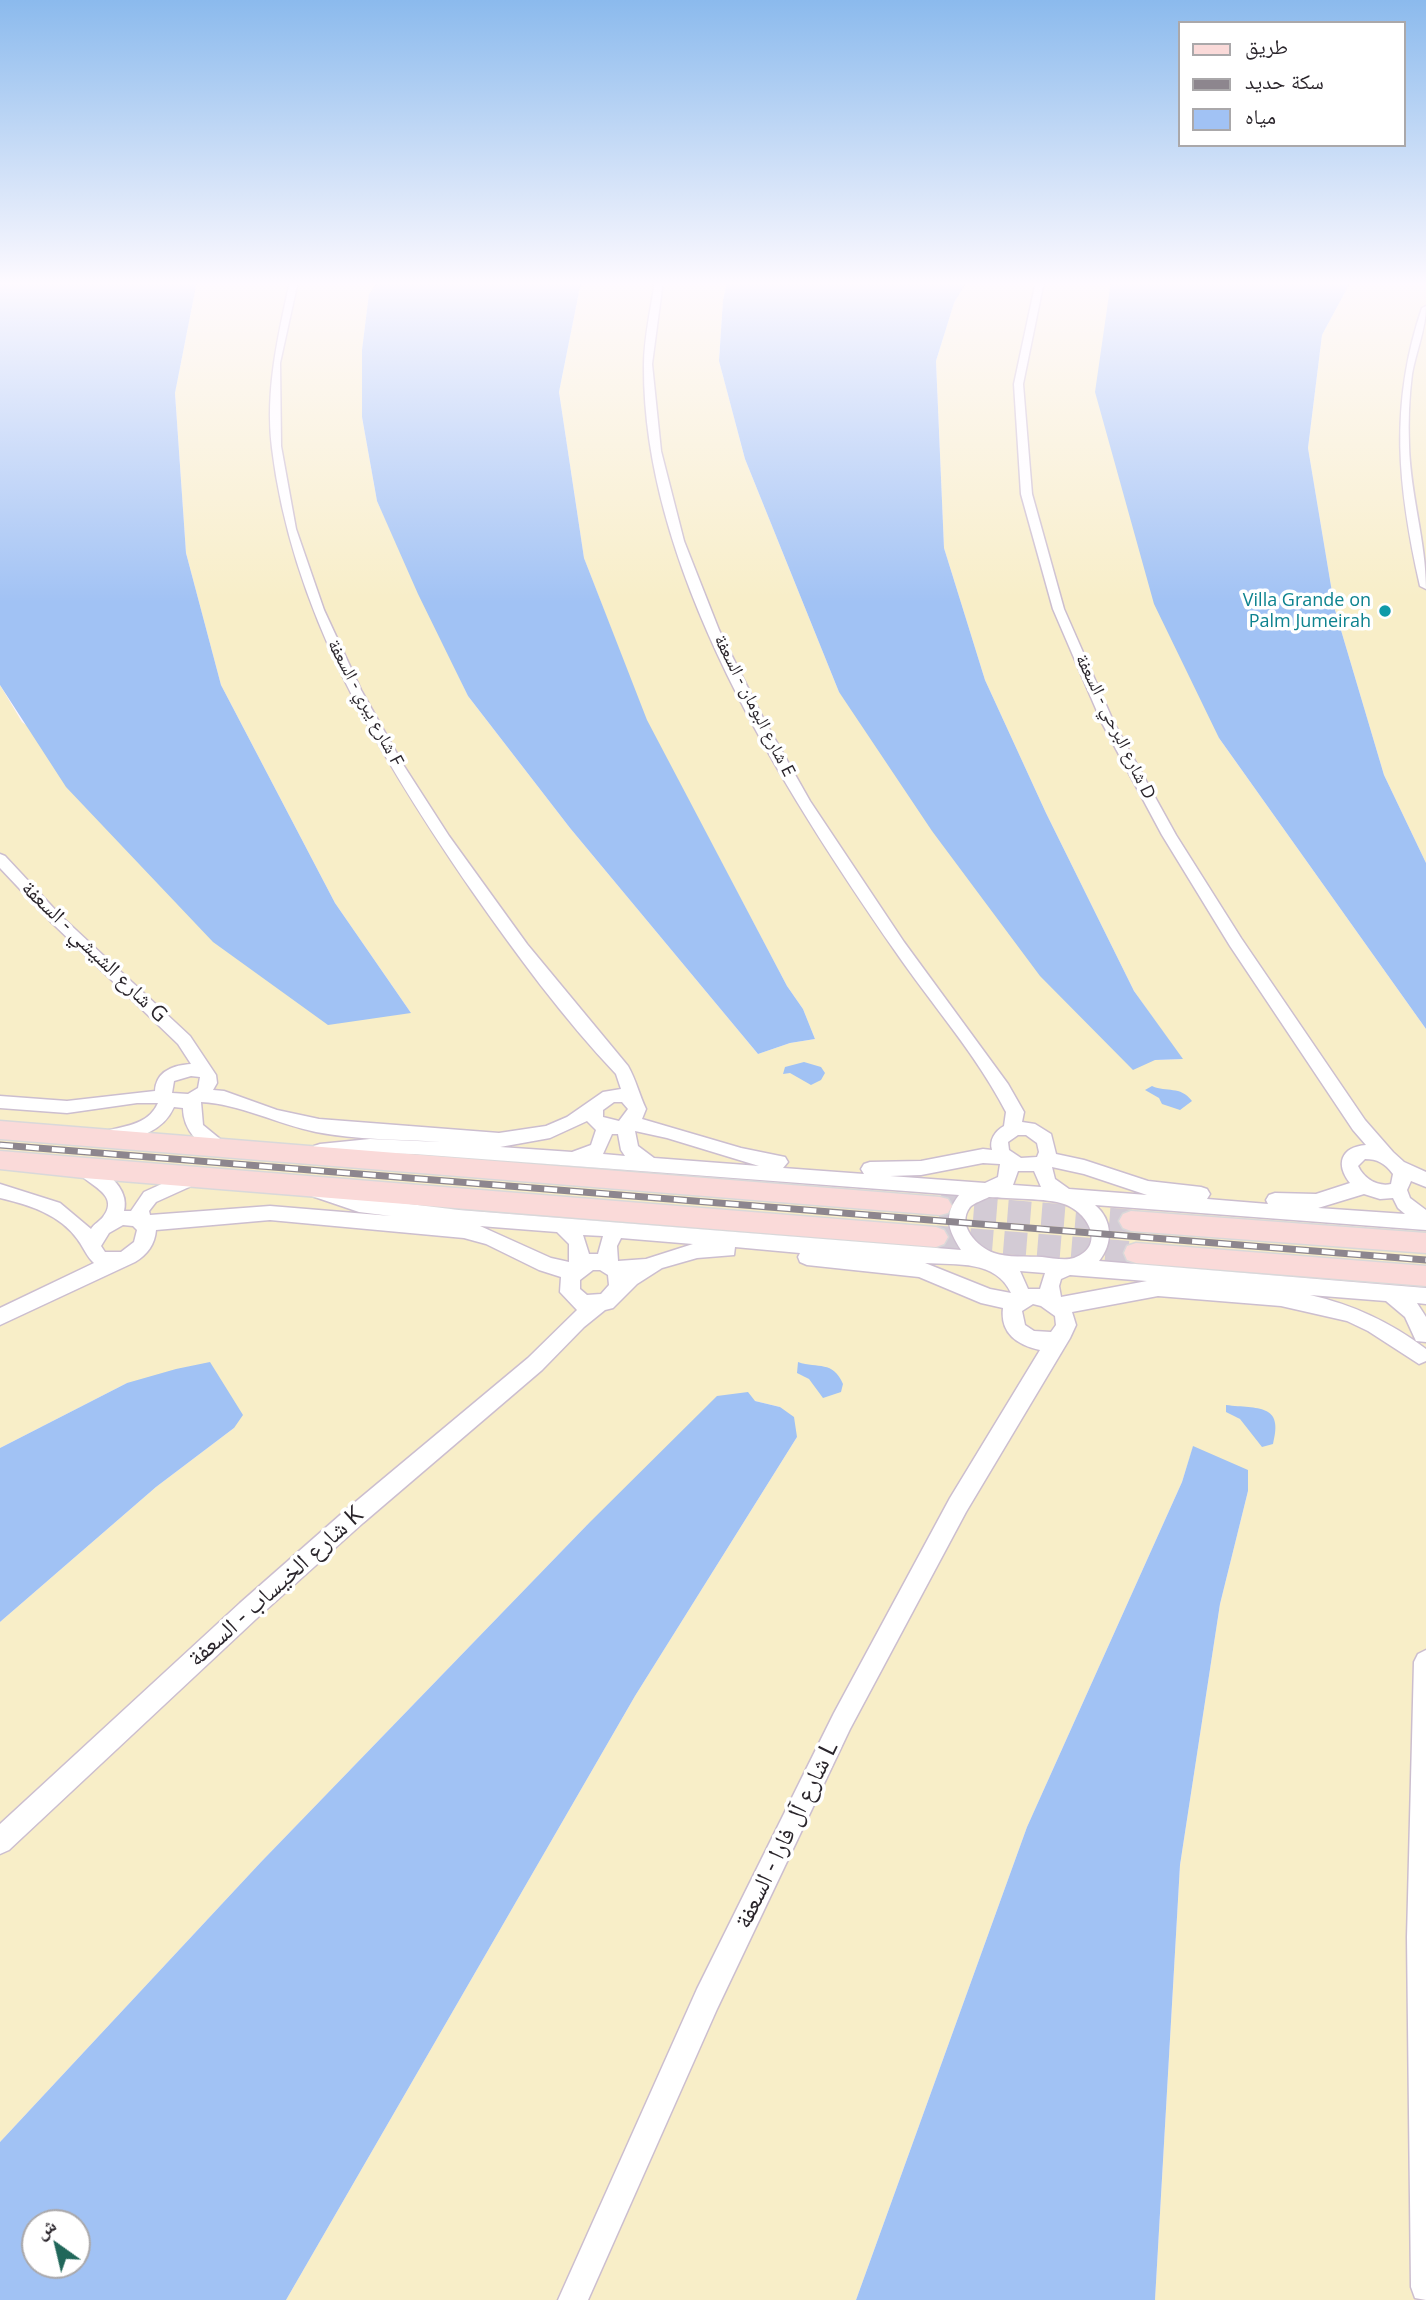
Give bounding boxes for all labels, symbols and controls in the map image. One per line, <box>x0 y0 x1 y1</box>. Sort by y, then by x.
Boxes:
legend <box>1178 21 1405 147</box>
text: طريق <box>1245 32 1288 60</box>
text: سكة حديد <box>1245 67 1324 95</box>
text: مياه <box>1245 102 1276 130</box>
place label: Villa Grande on Palm Jumeirah <box>1243 590 1371 632</box>
marker: Villa Grande on Palm Jumeirah <box>1377 603 1393 619</box>
street label: شارع البومان - السعفة E <box>709 631 799 781</box>
street label: شارع يبري - السعفة F <box>323 636 407 770</box>
street label: شارع البرحي - السعفة D <box>1070 651 1160 803</box>
street label: شارع الشيشي - السعفة G <box>16 876 172 1028</box>
street label: شارع الخيساب - السعفة K <box>183 1501 369 1673</box>
street label: شارع آل فارا - السعفة L <box>729 1737 845 1933</box>
north arrow <box>21 2209 91 2279</box>
text: ش <box>30 2212 61 2245</box>

